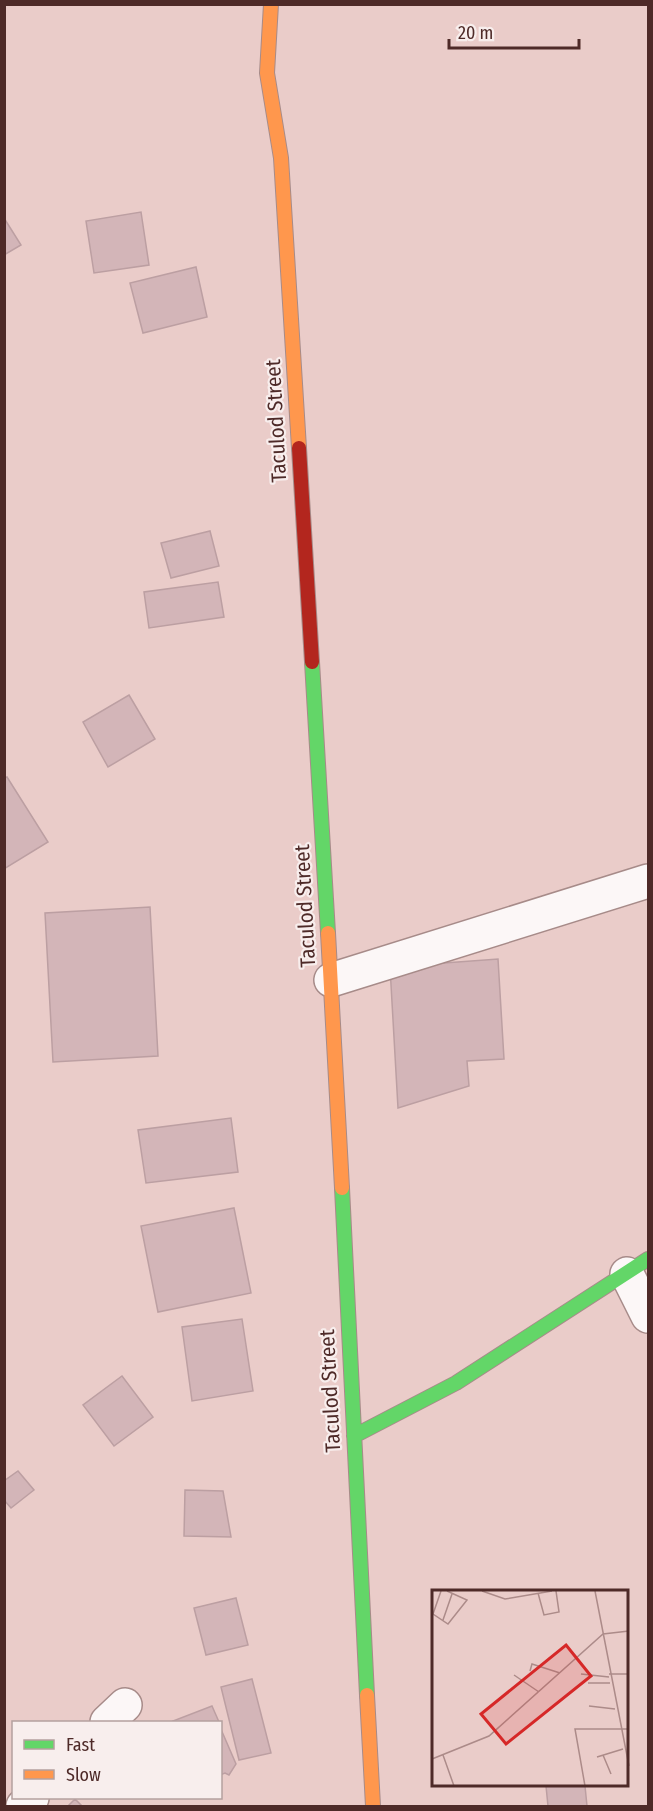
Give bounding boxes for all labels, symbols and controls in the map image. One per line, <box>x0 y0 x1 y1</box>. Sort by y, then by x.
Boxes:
scale bar <box>449 12 580 50</box>
text: 20 m <box>458 22 493 44</box>
street label: Taculod Street <box>260 359 292 483</box>
street label: Taculod Street <box>289 844 321 968</box>
street label: Taculod Street <box>314 1329 346 1453</box>
inset map <box>432 1590 629 1787</box>
legend <box>12 1721 222 1799</box>
text: Fast <box>66 1734 95 1756</box>
text: Slow <box>66 1764 101 1786</box>

